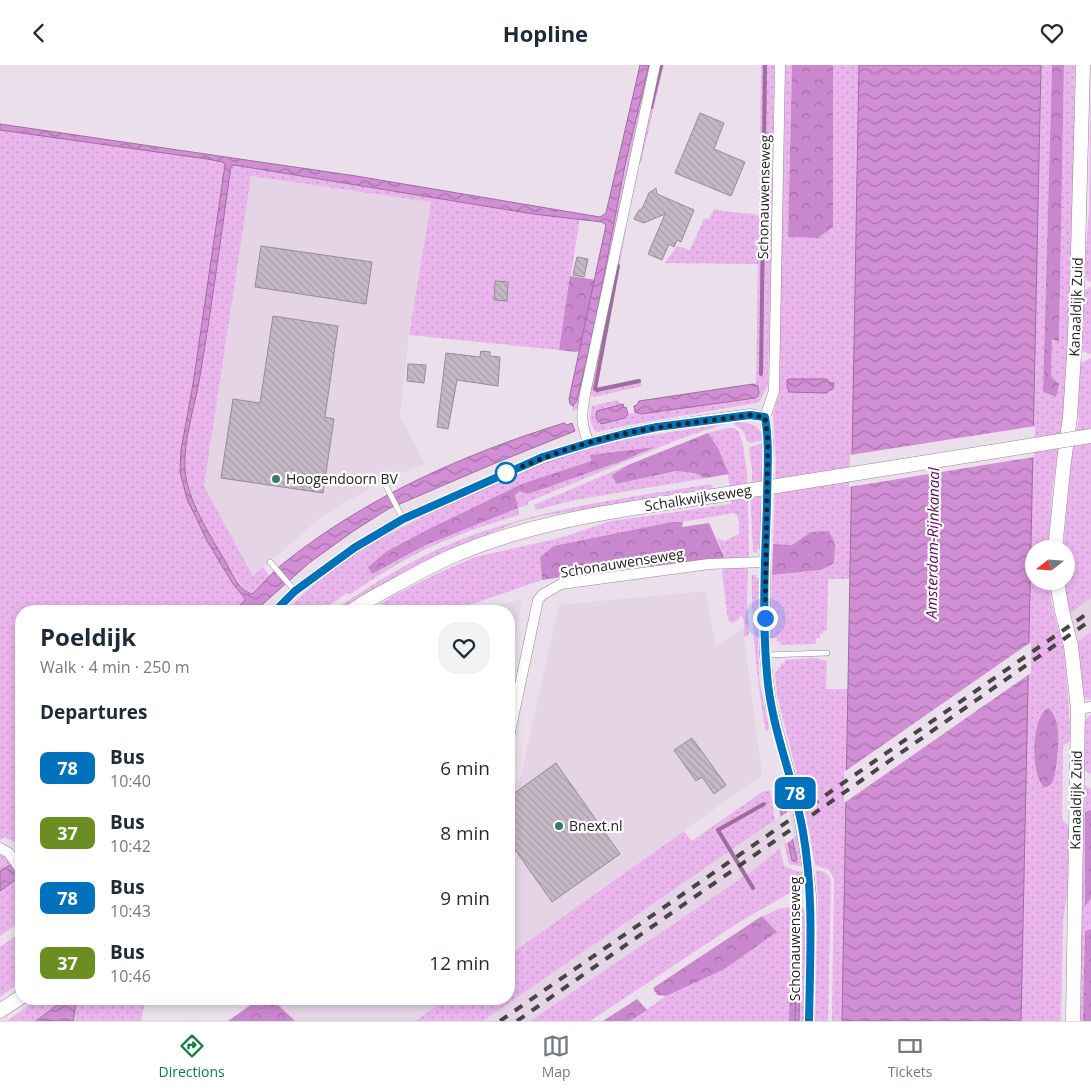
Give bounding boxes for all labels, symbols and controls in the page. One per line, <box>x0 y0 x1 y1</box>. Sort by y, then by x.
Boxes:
text: Hopline <box>503 18 588 48</box>
icon: back <box>25 19 53 47</box>
icon: heart <box>1038 19 1066 47</box>
street label: Schonauwenseweg <box>753 134 774 259</box>
street label: Kanaaldijk Zuid <box>1064 257 1087 357</box>
unlabelled marker <box>495 462 517 484</box>
water label: Amsterdam-Rijnkanaal <box>921 466 943 620</box>
place label: Hoogendoorn BV <box>286 469 399 488</box>
marker: Hoogendoorn BV <box>270 473 282 485</box>
street label: Schalkwijkseweg <box>643 480 753 515</box>
north arrow <box>1025 540 1075 590</box>
map controls <box>1025 540 1075 590</box>
street label: Schonauwenseweg <box>559 543 685 582</box>
your location <box>753 606 778 631</box>
text: Poeldijk <box>40 620 136 653</box>
button: heart <box>438 622 490 674</box>
text: Walk · 4 min · 250 m <box>40 656 190 678</box>
text: Departures <box>40 699 147 725</box>
text: Bus <box>110 744 145 770</box>
street label: Kanaaldijk Zuid <box>1065 750 1086 850</box>
text: 6 min <box>440 755 490 781</box>
text: 78 <box>57 756 78 780</box>
text: 10:40 <box>110 770 151 792</box>
line badge: 78 <box>772 777 818 809</box>
text: 78 <box>785 781 805 805</box>
text: Bus <box>110 809 145 835</box>
place label: Bnext.nl <box>569 816 623 835</box>
text: 8 min <box>440 820 490 846</box>
marker: Bnext.nl <box>553 820 565 832</box>
text: 37 <box>57 821 78 845</box>
text: 10:42 <box>110 835 151 857</box>
text: Bus <box>110 874 145 900</box>
street label: Schonauwenseweg <box>785 876 804 1001</box>
text: 9 min <box>440 885 490 911</box>
text: 78 <box>57 886 78 910</box>
text: 10:43 <box>110 900 151 922</box>
text: Bus <box>110 939 145 965</box>
text: 12 min <box>429 950 490 976</box>
text: 37 <box>57 951 78 975</box>
text: 10:46 <box>110 965 151 987</box>
tab: Directions <box>159 1032 225 1081</box>
tab: Map <box>542 1032 571 1081</box>
tab: Tickets <box>888 1032 932 1081</box>

